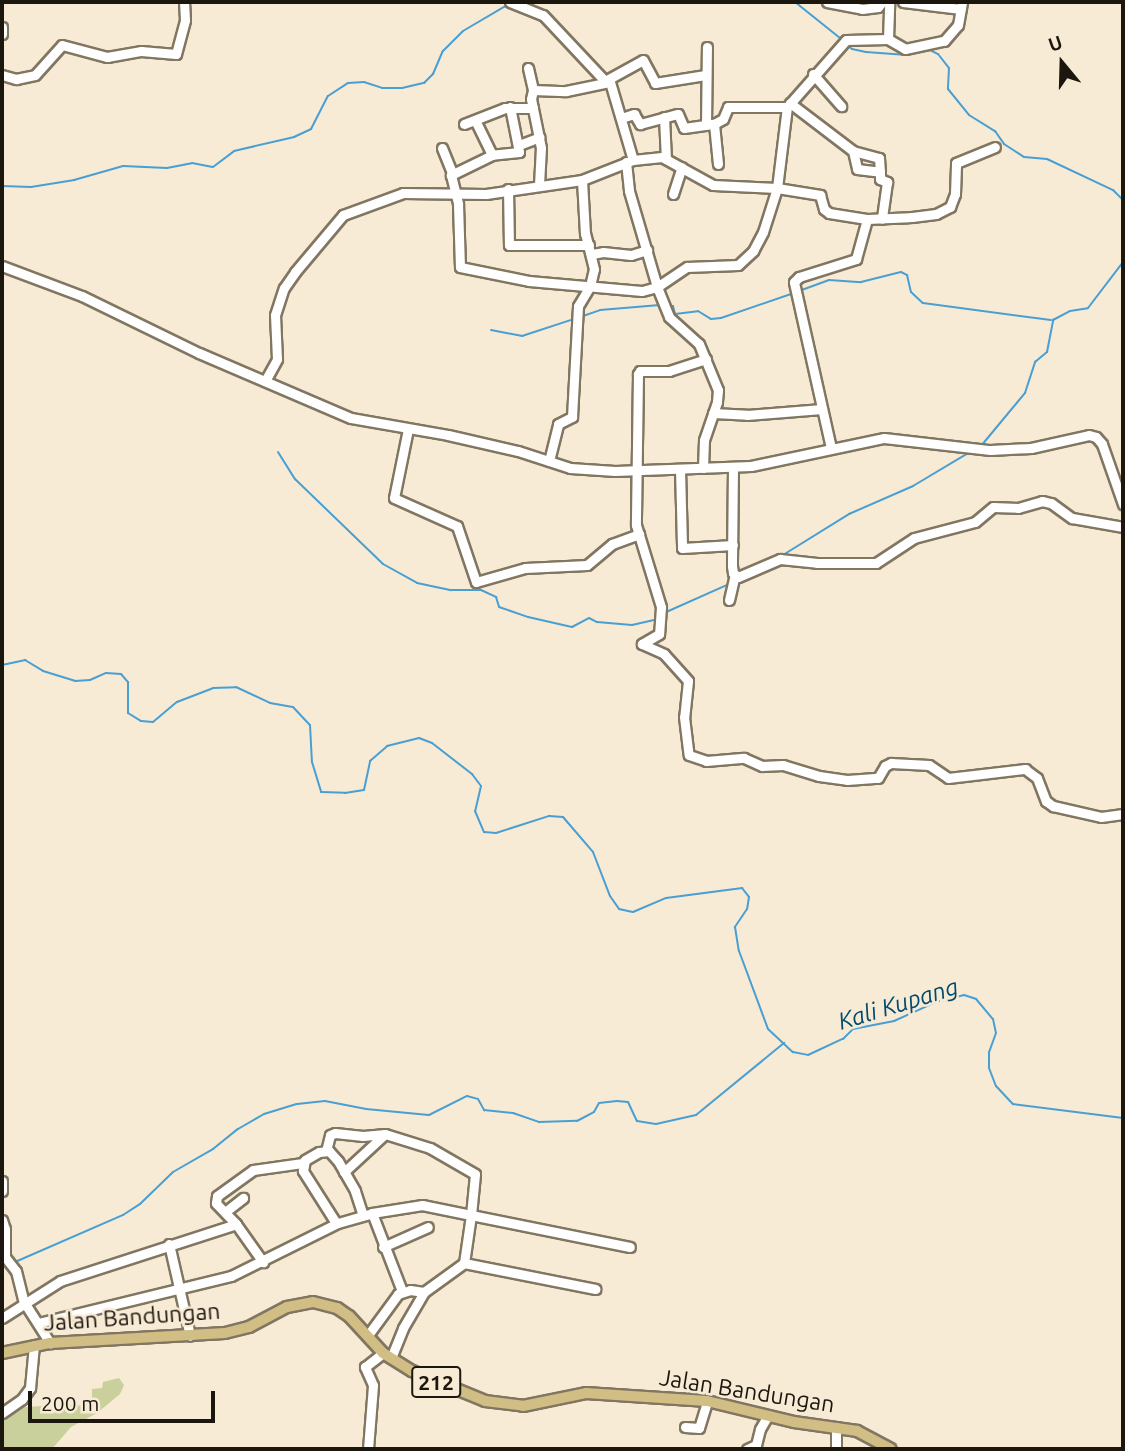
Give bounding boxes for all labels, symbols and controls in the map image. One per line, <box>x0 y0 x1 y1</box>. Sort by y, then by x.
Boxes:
north arrow <box>1027 28 1097 98</box>
text: U <box>1045 31 1065 56</box>
water label: Kali Kupang <box>834 972 962 1036</box>
street label: Jalan Bandungan <box>43 1297 221 1337</box>
road number: 212 <box>410 1364 462 1400</box>
street label: Jalan Bandungan <box>657 1364 837 1418</box>
scale bar <box>32 1378 219 1422</box>
text: 200 m <box>41 1391 99 1415</box>

